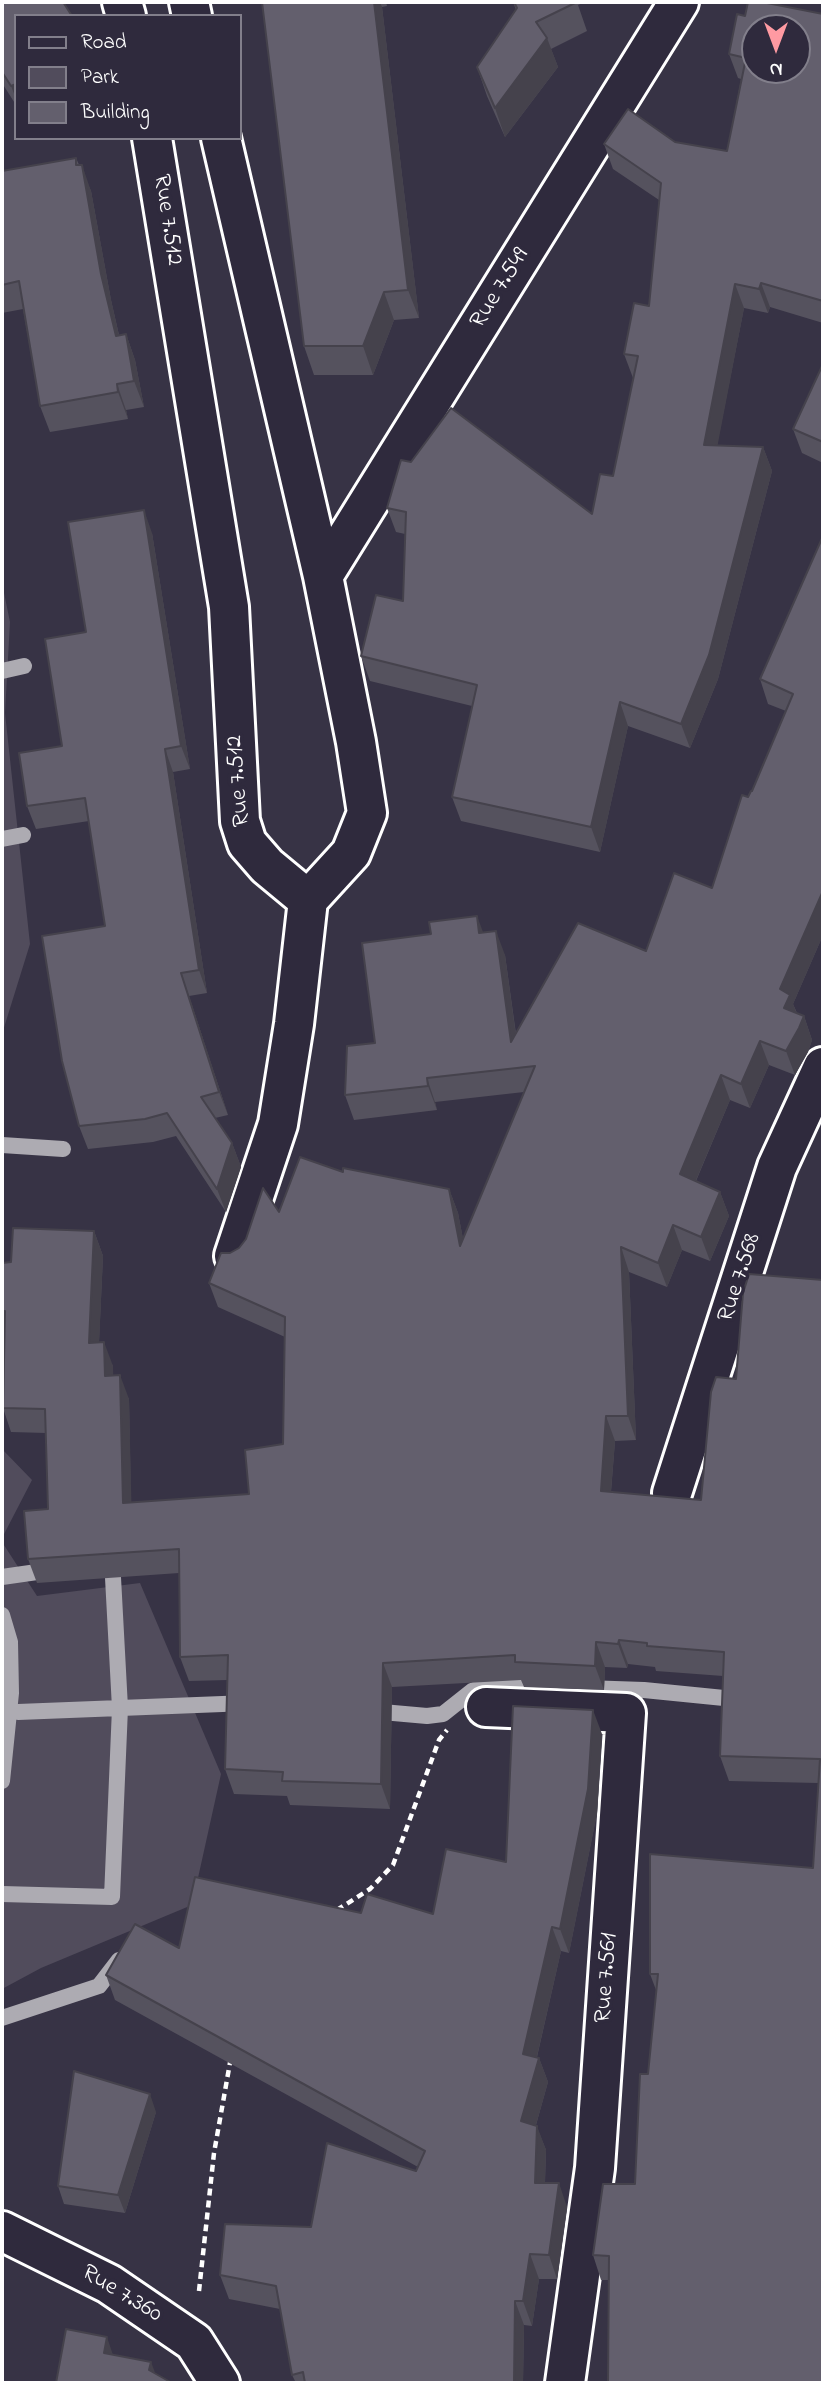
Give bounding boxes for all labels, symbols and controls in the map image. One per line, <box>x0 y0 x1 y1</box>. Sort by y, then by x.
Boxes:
legend <box>14 14 242 140</box>
north arrow <box>741 14 811 84</box>
text: Road <box>81 28 127 58</box>
text: N <box>770 55 782 82</box>
text: Park <box>81 63 119 93</box>
text: Building <box>81 98 150 128</box>
street label: Rue 7.512 <box>145 172 187 268</box>
street label: Rue 7.549 <box>465 244 537 334</box>
street label: Rue 7.512 <box>222 734 258 828</box>
street label: Rue 7.568 <box>713 1230 769 1326</box>
street label: Rue 7.561 <box>590 1932 626 2024</box>
street label: Rue 7.360 <box>75 2260 167 2330</box>

